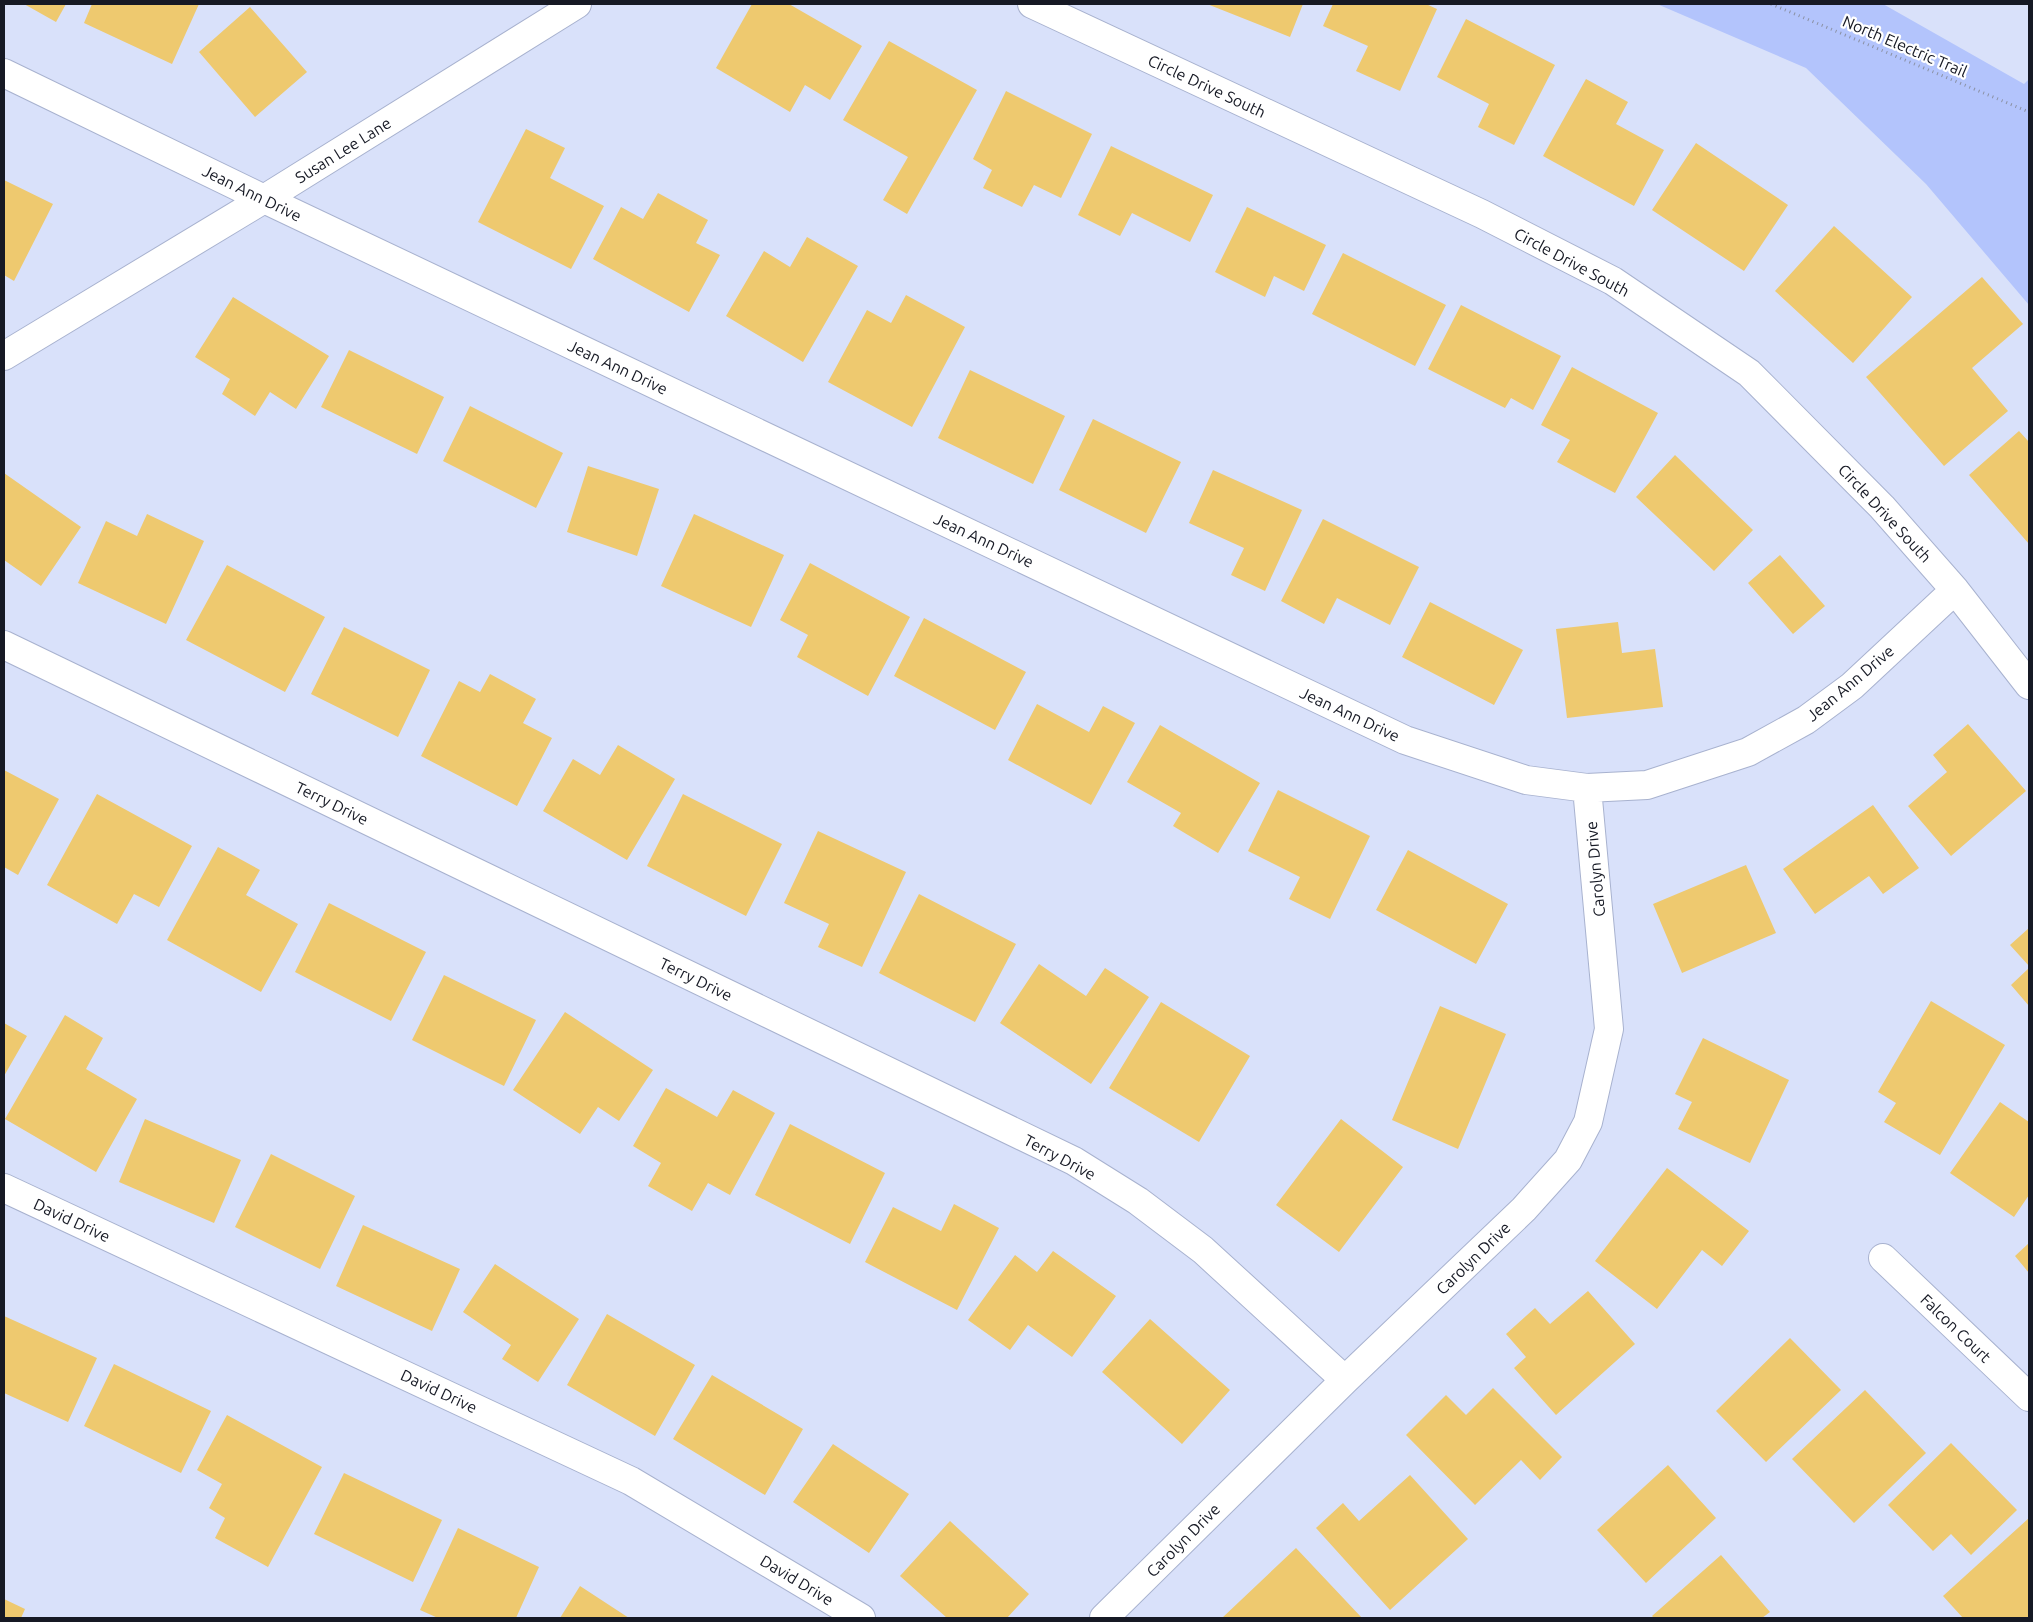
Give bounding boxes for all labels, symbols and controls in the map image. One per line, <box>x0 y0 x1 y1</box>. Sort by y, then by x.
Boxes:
street label: North Electric Trail <box>1840 12 1970 80</box>
street label: Circle Drive South <box>1145 51 1269 121</box>
street label: Susan Lee Lane <box>292 113 394 187</box>
street label: Jean Ann Drive <box>200 161 304 225</box>
street label: Circle Drive South <box>1511 224 1633 300</box>
street label: Jean Ann Drive <box>565 336 671 398</box>
street label: Circle Drive South <box>1835 460 1935 566</box>
street label: Jean Ann Drive <box>931 509 1037 571</box>
street label: Jean Ann Drive <box>1803 641 1897 725</box>
street label: Jean Ann Drive <box>1297 683 1403 745</box>
street label: Terry Drive <box>293 778 371 828</box>
street label: Carolyn Drive <box>1582 820 1608 918</box>
street label: Terry Drive <box>657 954 735 1004</box>
street label: Terry Drive <box>1021 1131 1099 1183</box>
street label: David Drive <box>31 1195 113 1245</box>
street label: Carolyn Drive <box>1432 1218 1514 1298</box>
street label: Falcon Court <box>1917 1290 1995 1366</box>
street label: David Drive <box>398 1366 480 1416</box>
street label: Carolyn Drive <box>1143 1500 1223 1580</box>
street label: David Drive <box>757 1551 837 1609</box>

